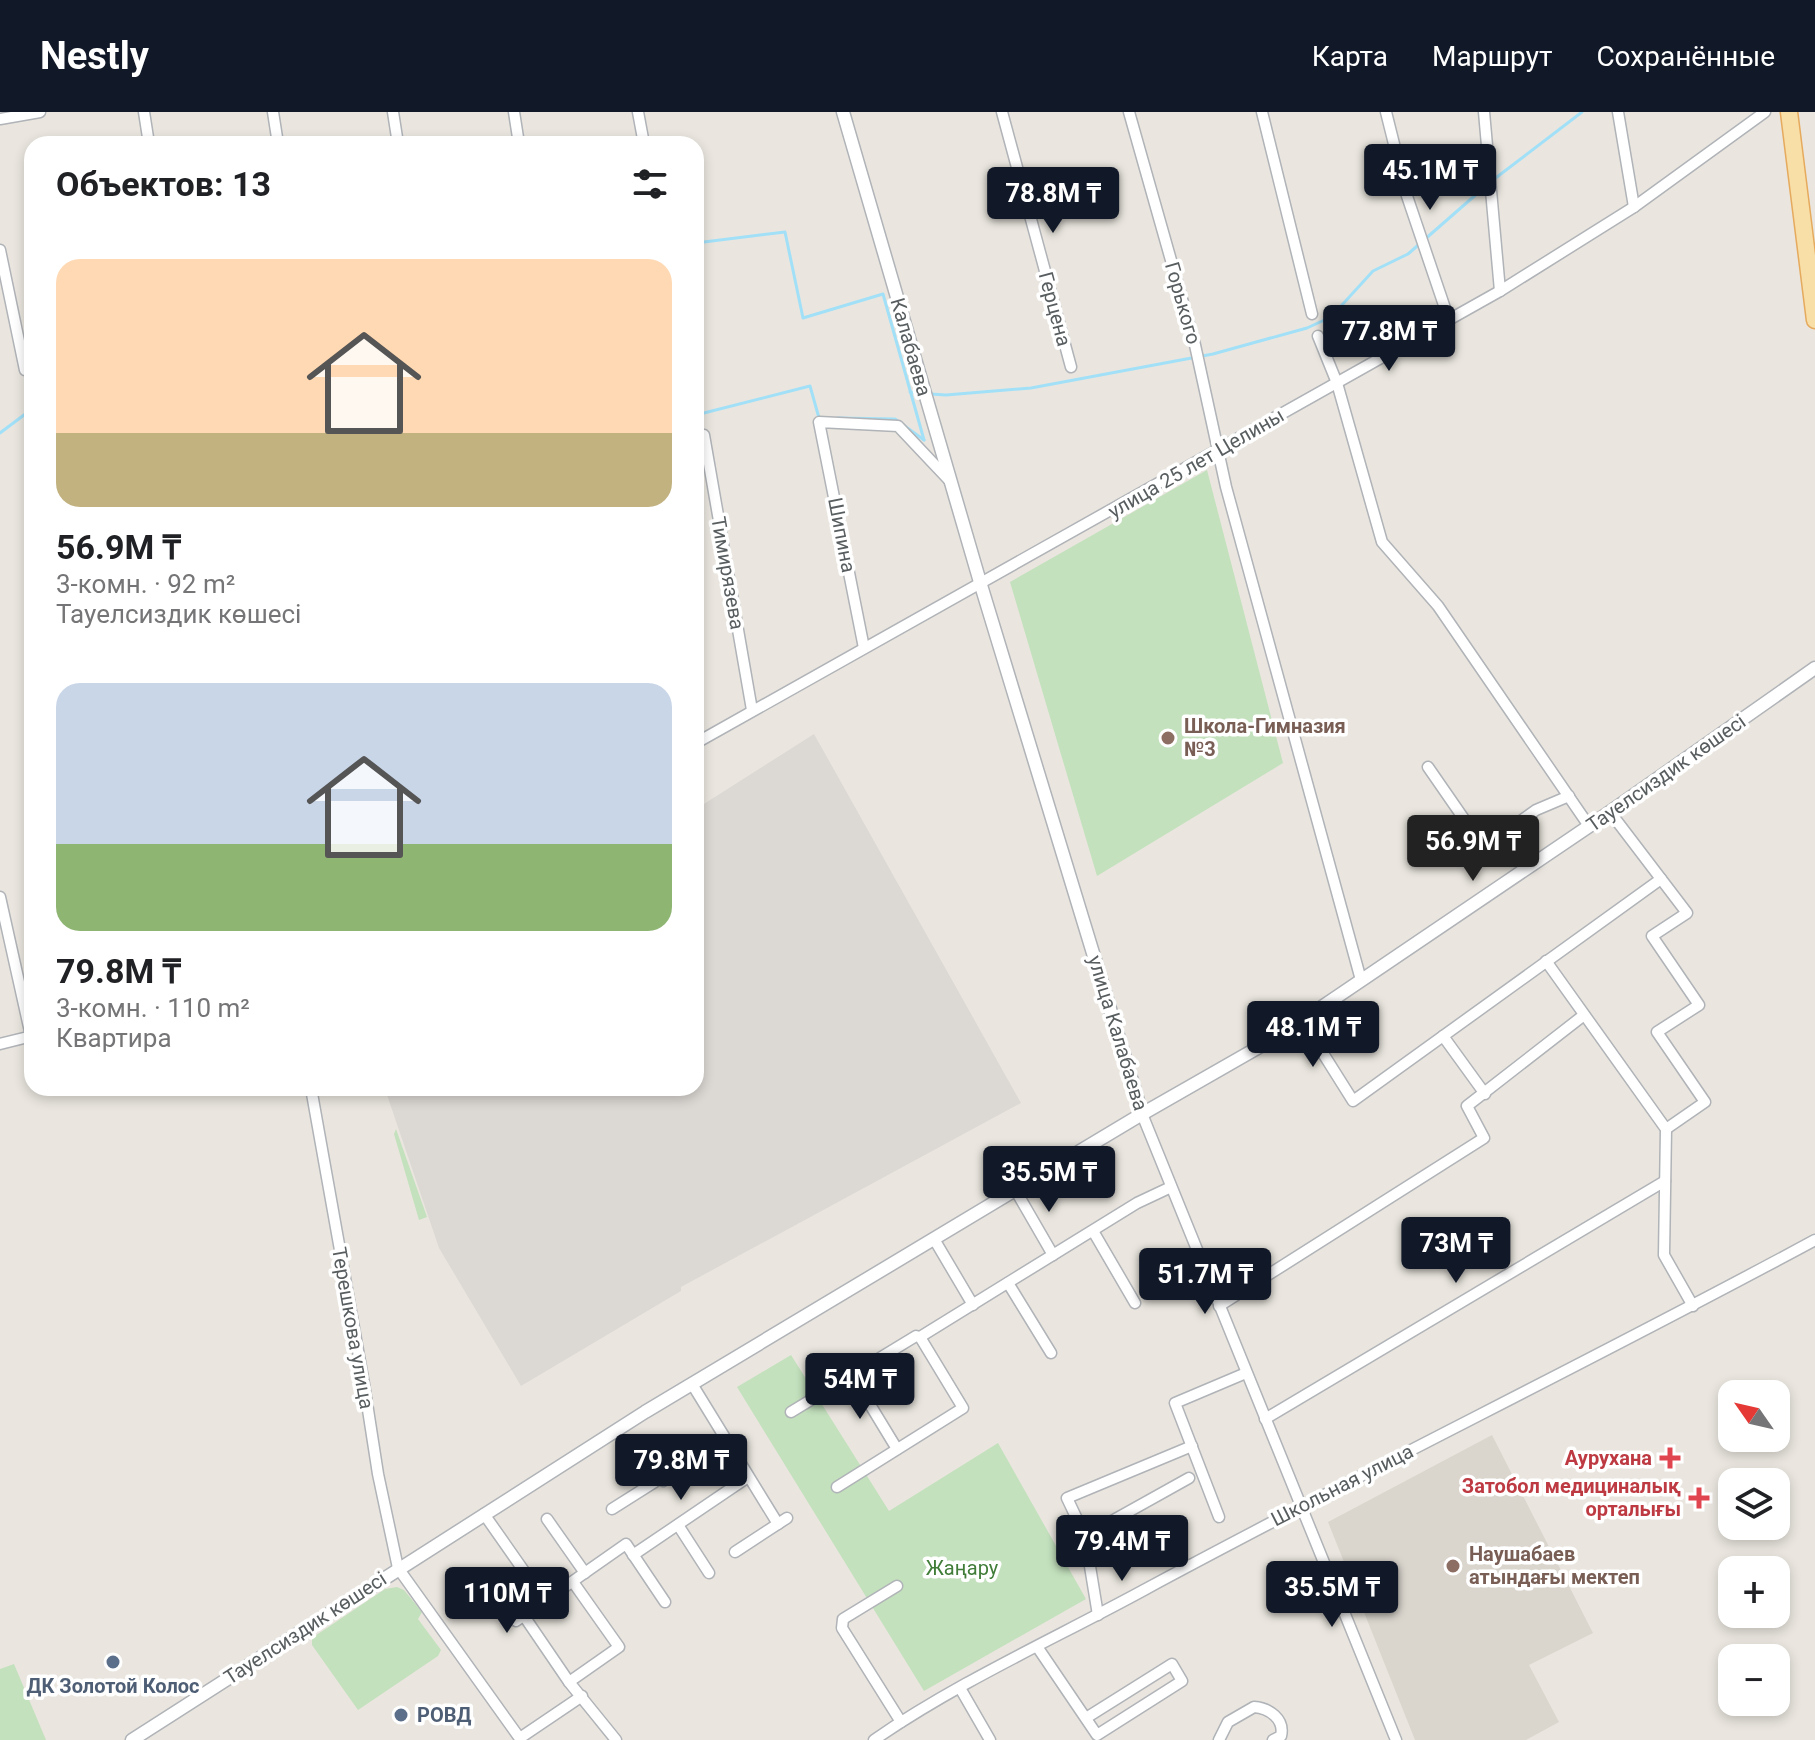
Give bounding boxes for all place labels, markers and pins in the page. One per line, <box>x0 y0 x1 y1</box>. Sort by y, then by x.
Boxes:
pin: 45.1M ₸ <box>1356 144 1504 212</box>
pin: 78.8M ₸ <box>979 167 1127 235</box>
pin: 77.8M ₸ <box>1315 305 1463 373</box>
place label: Школа-Гимназия №3 <box>1184 714 1346 761</box>
marker: Школа-Гимназия №3 <box>1159 729 1177 747</box>
pin: 56.9M ₸ <box>1399 815 1547 883</box>
pin: 48.1M ₸ <box>1239 1001 1387 1069</box>
pin: 35.5M ₸ <box>975 1146 1123 1214</box>
pin: 73M ₸ <box>1400 1217 1512 1285</box>
pin: 51.7M ₸ <box>1131 1248 1279 1316</box>
pin: 54M ₸ <box>804 1353 916 1421</box>
pin: 79.8M ₸ <box>607 1434 755 1502</box>
place label: Аурухана <box>1565 1446 1652 1470</box>
marker: Аурухана <box>1659 1447 1681 1469</box>
place label: Затобол медициналық орталығы <box>1462 1474 1681 1521</box>
marker: Затобол медициналық орталығы <box>1688 1487 1710 1509</box>
pin: 79.4M ₸ <box>1048 1515 1196 1583</box>
place label: Наушабаев атындағы мектеп <box>1469 1542 1640 1589</box>
marker: Наушабаев атындағы мектеп <box>1444 1557 1462 1575</box>
pin: 35.5M ₸ <box>1258 1561 1406 1629</box>
pin: 110M ₸ <box>442 1567 572 1635</box>
marker: ДК Золотой Колос <box>104 1653 122 1671</box>
place label: ДК Золотой Колос <box>27 1674 199 1698</box>
place label: РОВД <box>417 1703 471 1727</box>
marker: РОВД <box>392 1706 410 1724</box>

